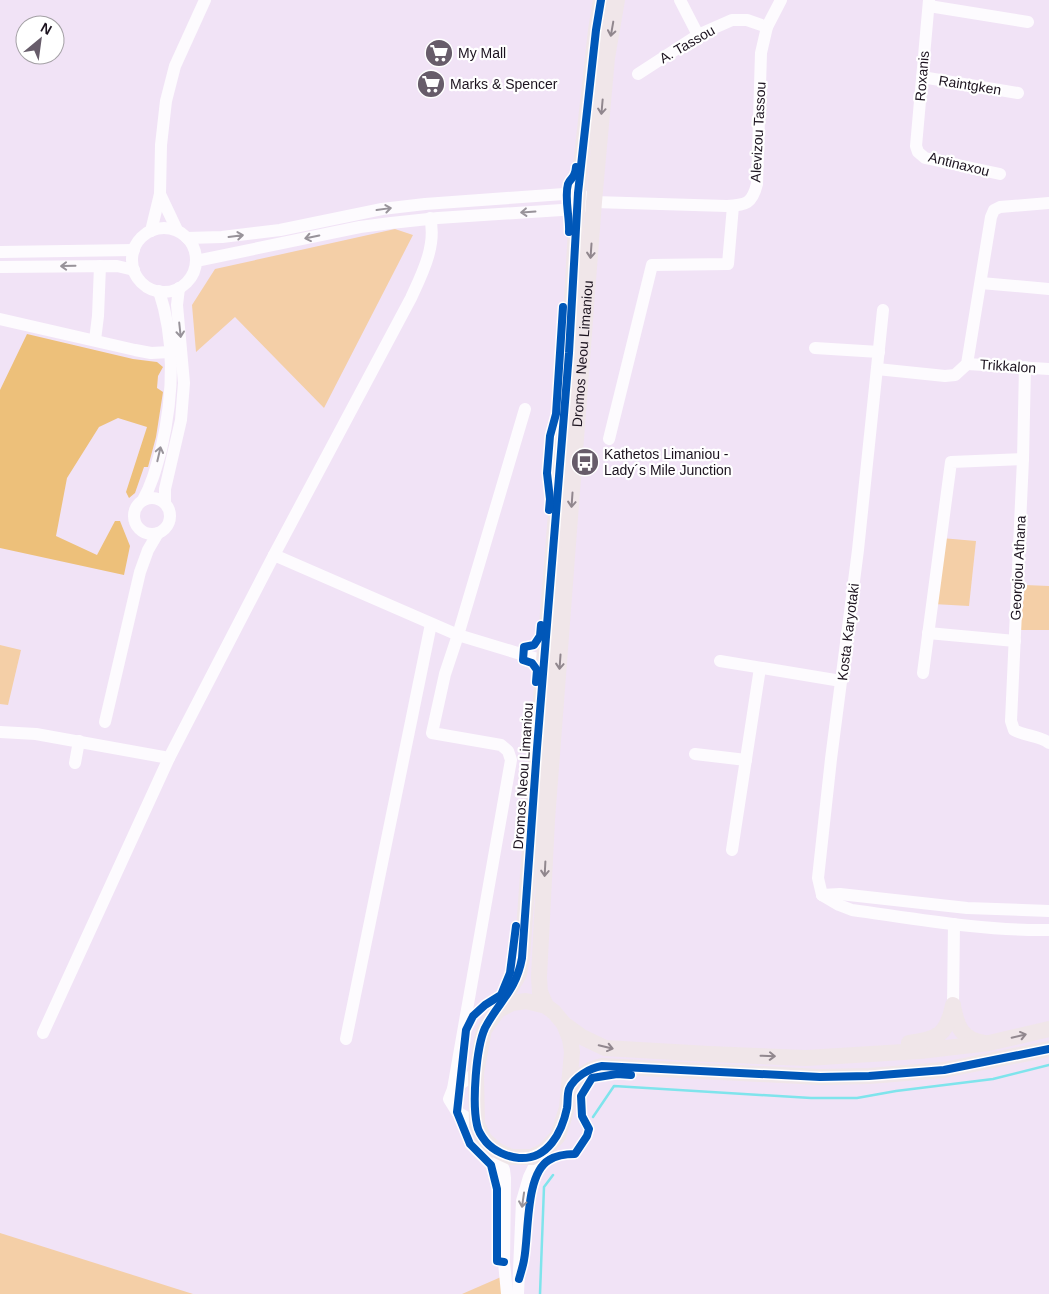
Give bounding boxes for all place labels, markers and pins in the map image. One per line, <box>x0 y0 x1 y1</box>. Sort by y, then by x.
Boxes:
supermarket icon: My Mall <box>424 38 454 68</box>
place label: My Mall <box>458 45 506 61</box>
supermarket icon: Marks & Spencer <box>416 69 446 99</box>
place label: Marks & Spencer <box>450 76 558 92</box>
place label: Kathetos Limaniou - Lady´s Mile Junction <box>604 446 732 478</box>
bus stop icon: Kathetos Limaniou - Lady´s Mile Junction <box>570 447 600 477</box>

